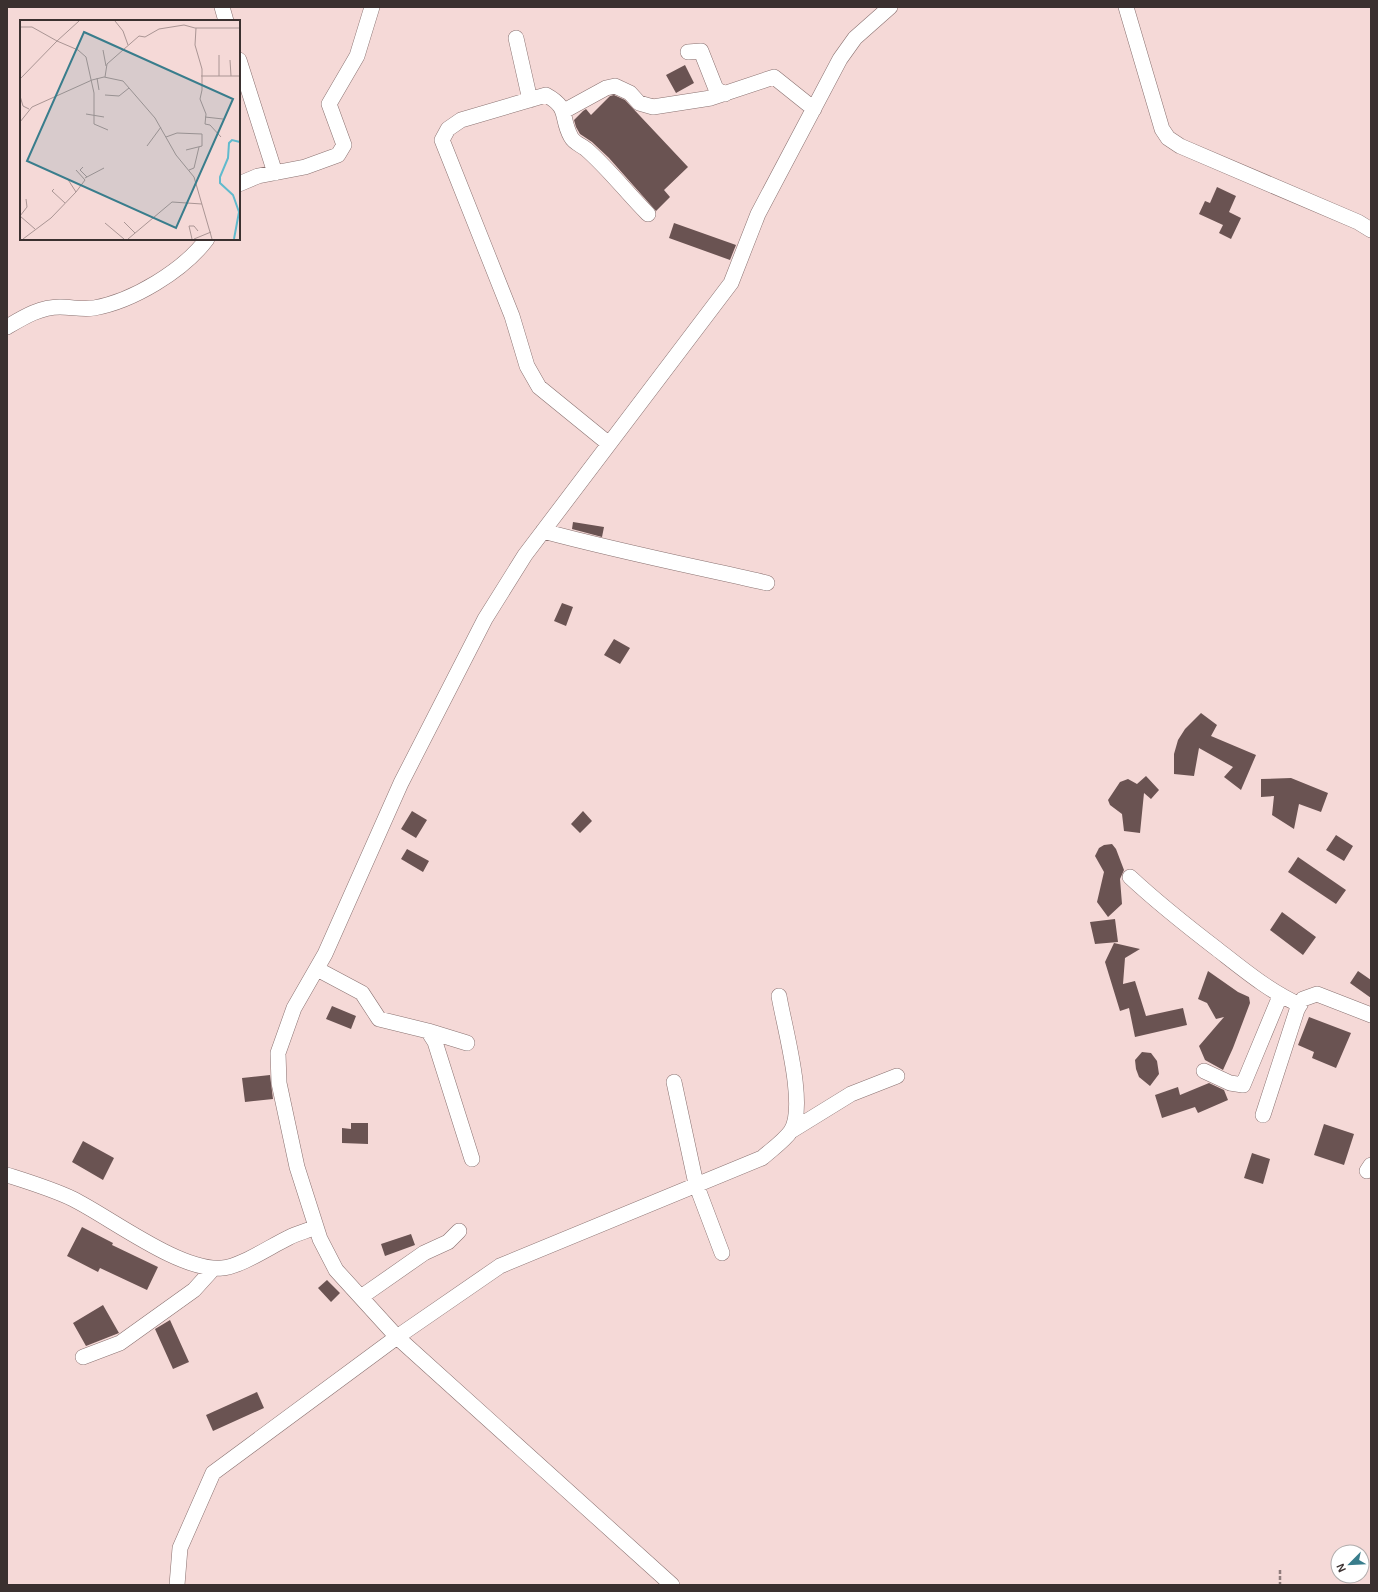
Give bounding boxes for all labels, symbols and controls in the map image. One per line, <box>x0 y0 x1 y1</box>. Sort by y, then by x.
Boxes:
inset map <box>20 20 240 240</box>
north arrow <box>1330 1544 1370 1584</box>
text: N <box>1334 1562 1348 1574</box>

